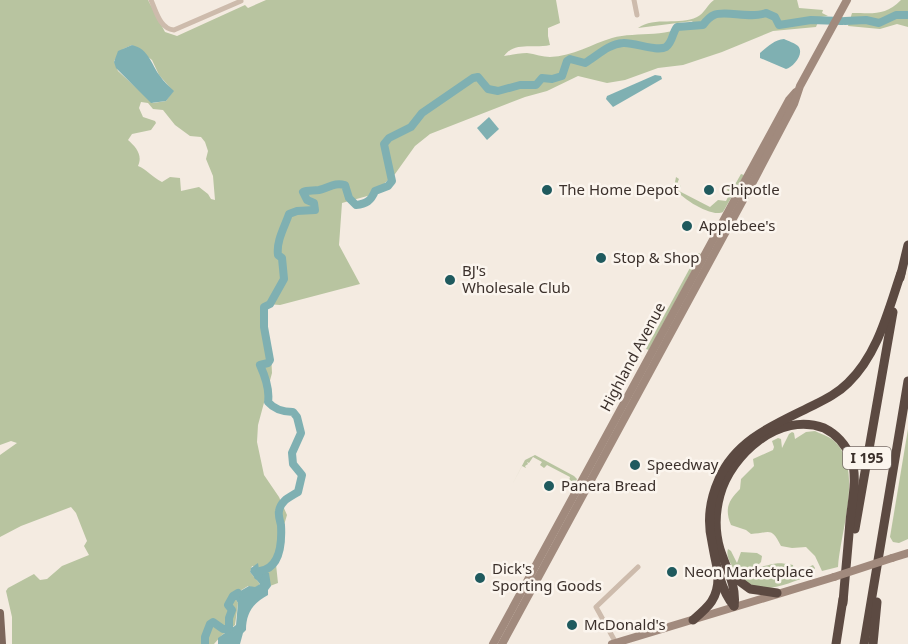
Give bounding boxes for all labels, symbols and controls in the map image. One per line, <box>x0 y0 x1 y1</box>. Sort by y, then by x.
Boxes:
place label: The Home Depot <box>559 179 679 199</box>
place label: Chipotle <box>721 179 780 199</box>
marker: The Home Depot <box>540 183 554 197</box>
marker: Chipotle <box>702 183 716 197</box>
place label: Applebee's <box>699 215 775 235</box>
marker: Applebee's <box>680 219 694 233</box>
place label: Stop & Shop <box>613 247 700 267</box>
marker: Stop & Shop <box>594 251 608 265</box>
place label: BJ's Wholesale Club <box>462 260 570 297</box>
marker: BJ's Wholesale Club <box>443 273 457 287</box>
street label: Highland Avenue <box>595 298 669 415</box>
road number: I 195 <box>843 447 891 469</box>
place label: Speedway <box>647 454 719 474</box>
marker: Speedway <box>628 458 642 472</box>
place label: Panera Bread <box>561 475 656 495</box>
marker: Panera Bread <box>542 479 556 493</box>
place label: Dick's Sporting Goods <box>492 558 602 595</box>
place label: Neon Marketplace <box>684 561 813 581</box>
marker: Neon Marketplace <box>665 565 679 579</box>
marker: Dick's Sporting Goods <box>473 571 487 585</box>
place label: McDonald's <box>584 614 666 634</box>
marker: McDonald's <box>565 618 579 632</box>

